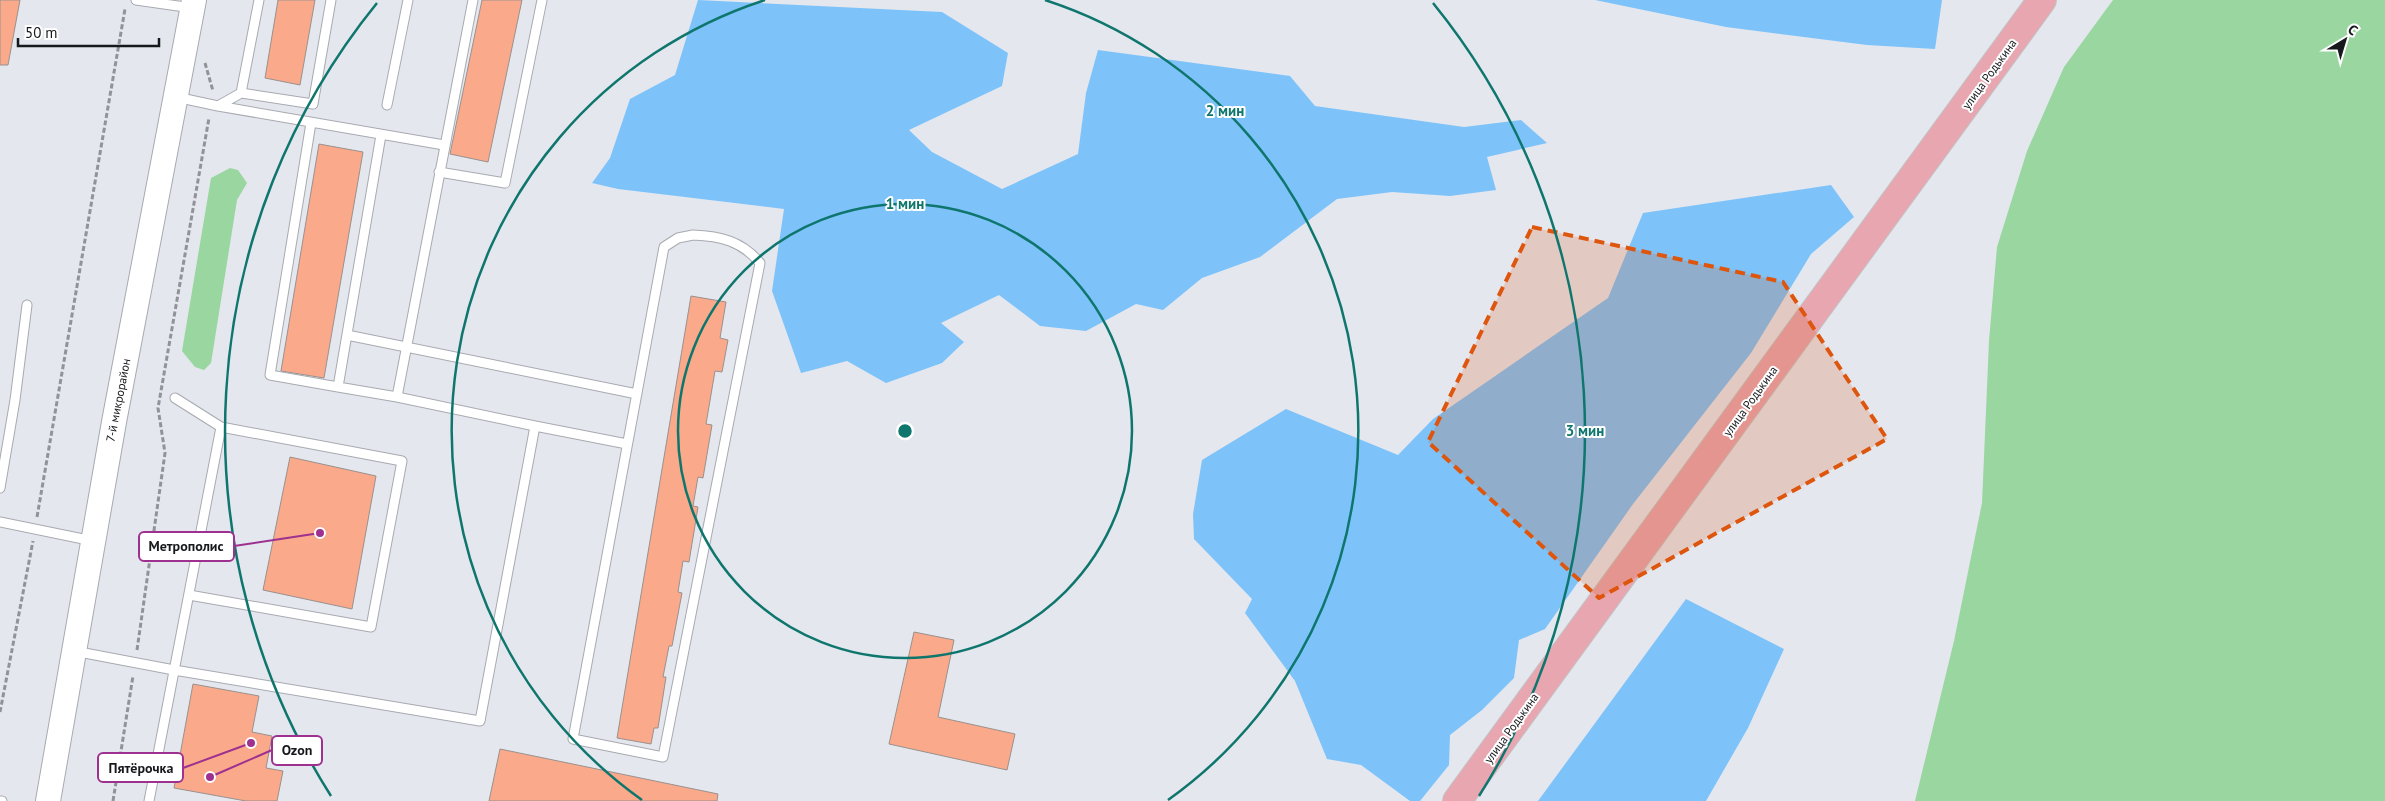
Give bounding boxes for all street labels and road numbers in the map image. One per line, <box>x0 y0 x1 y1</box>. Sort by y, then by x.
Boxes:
street label: улица Родькина <box>1958 36 2020 112</box>
street label: 7-й микрорайон <box>103 357 133 443</box>
street label: улица Родькина <box>1719 363 1781 439</box>
street label: улица Родькина <box>1480 690 1542 766</box>

